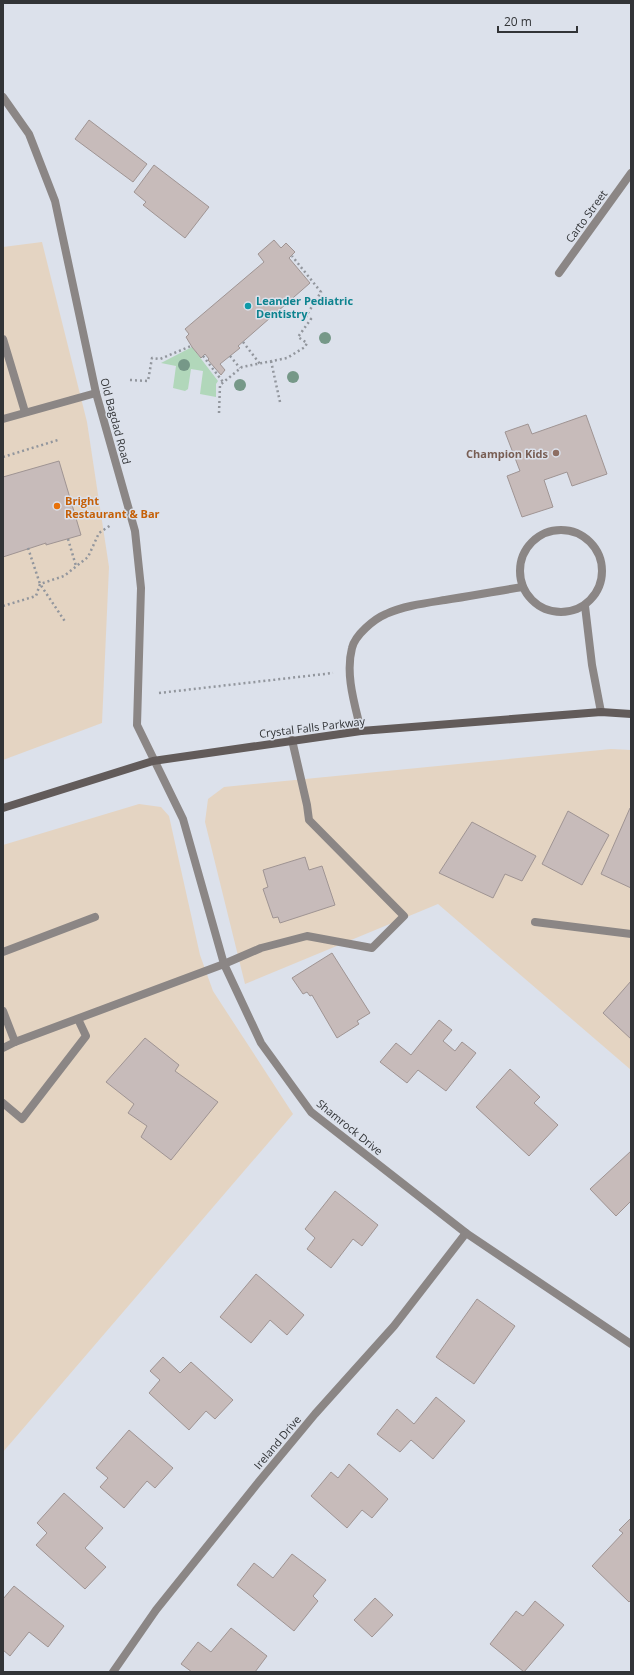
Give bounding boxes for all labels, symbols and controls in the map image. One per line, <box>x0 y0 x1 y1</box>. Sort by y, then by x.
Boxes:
scale bar <box>498 8 577 34</box>
text: 20 m <box>504 13 532 30</box>
street label: Carto Street <box>562 187 610 245</box>
place label: Leander Pediatric Dentistry <box>256 293 353 321</box>
marker: Leander Pediatric Dentistry <box>243 301 253 311</box>
street label: Old Bagdad Road <box>97 376 135 466</box>
place label: Champion Kids <box>466 446 549 461</box>
marker: Champion Kids <box>551 448 561 458</box>
place label: Bright Restaurant & Bar <box>65 493 160 521</box>
marker: Bright Restaurant & Bar <box>52 501 62 511</box>
street label: Crystal Falls Parkway <box>258 713 366 741</box>
street label: Shamrock Drive <box>314 1096 386 1158</box>
street label: Ireland Drive <box>250 1412 304 1472</box>

